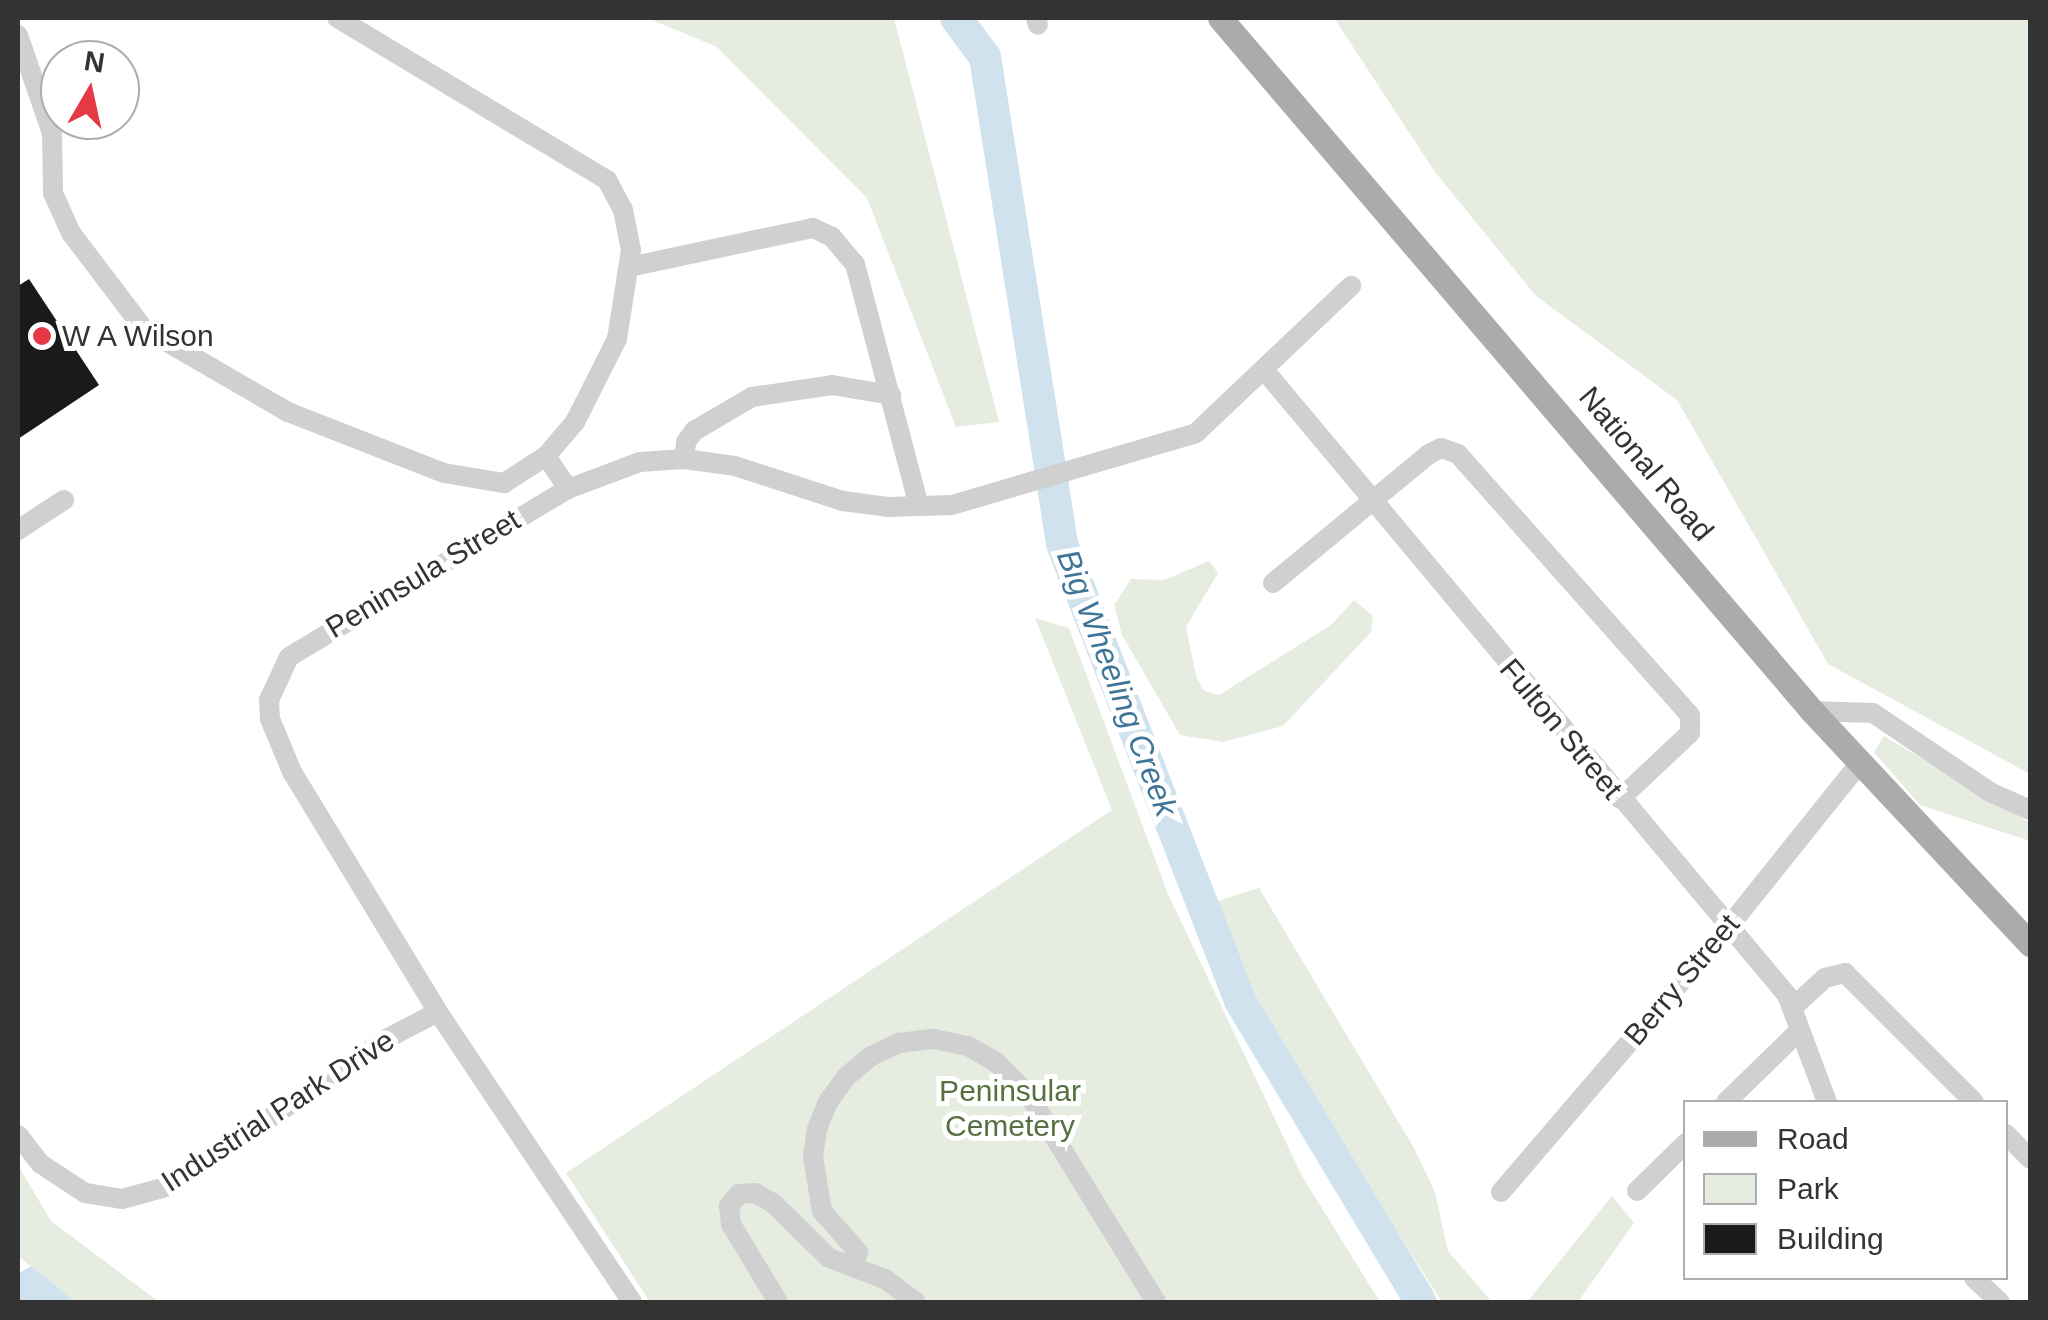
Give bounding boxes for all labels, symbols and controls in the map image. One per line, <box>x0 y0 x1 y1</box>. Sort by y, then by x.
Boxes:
north arrow <box>40 40 140 140</box>
text: N <box>82 45 107 79</box>
place label: W A Wilson <box>62 318 217 354</box>
marker: W A Wilson <box>31 325 53 347</box>
street label: National Road <box>1571 380 1721 548</box>
street label: Peninsula Street <box>319 502 527 646</box>
water label: Big Wheeling Creek <box>1048 544 1186 822</box>
street label: Fulton Street <box>1492 652 1630 806</box>
street label: Berry Street <box>1617 907 1747 1053</box>
street label: Industrial Park Drive <box>155 1022 401 1200</box>
park label: Peninsular Cemetery <box>939 1073 1081 1144</box>
legend <box>1683 1100 2008 1280</box>
text: Road <box>1777 1122 1849 1155</box>
text: Park <box>1777 1172 1839 1205</box>
text: Building <box>1777 1222 1884 1255</box>

